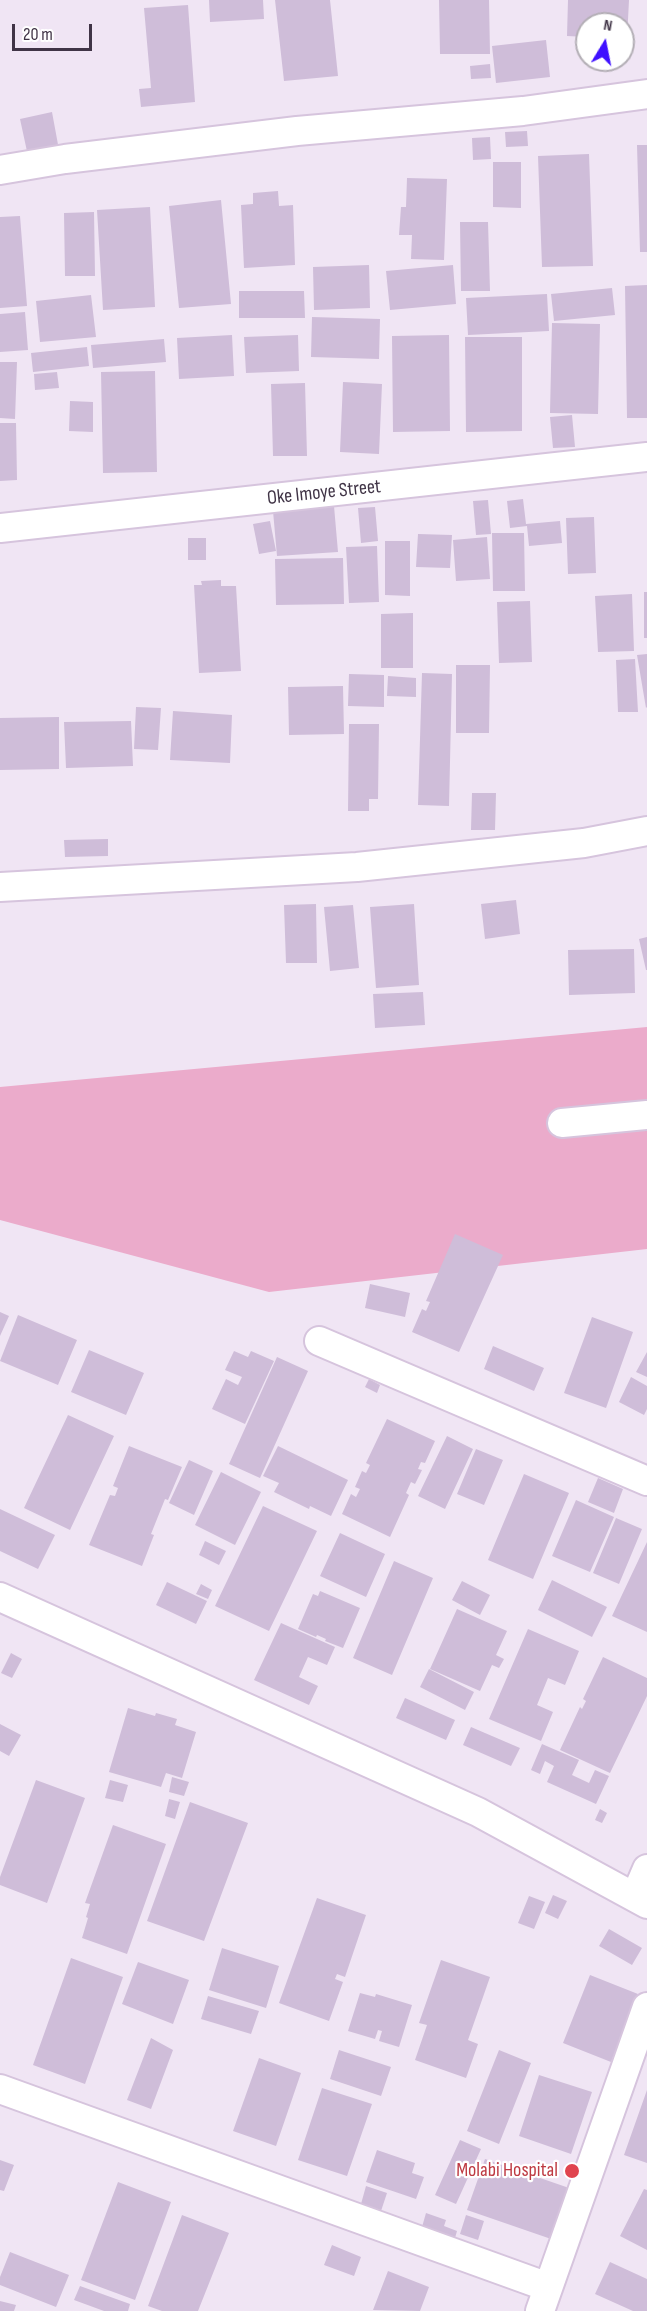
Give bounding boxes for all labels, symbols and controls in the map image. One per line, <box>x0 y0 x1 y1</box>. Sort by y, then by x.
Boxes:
scale bar <box>15 12 94 50</box>
north arrow <box>575 12 635 72</box>
text: N <box>602 16 614 36</box>
text: 20 m <box>23 24 53 45</box>
street label: Oke Imoye Street <box>266 475 382 511</box>
place label: Molabi Hospital <box>456 2159 558 2183</box>
marker: Molabi Hospital <box>563 2162 581 2180</box>

